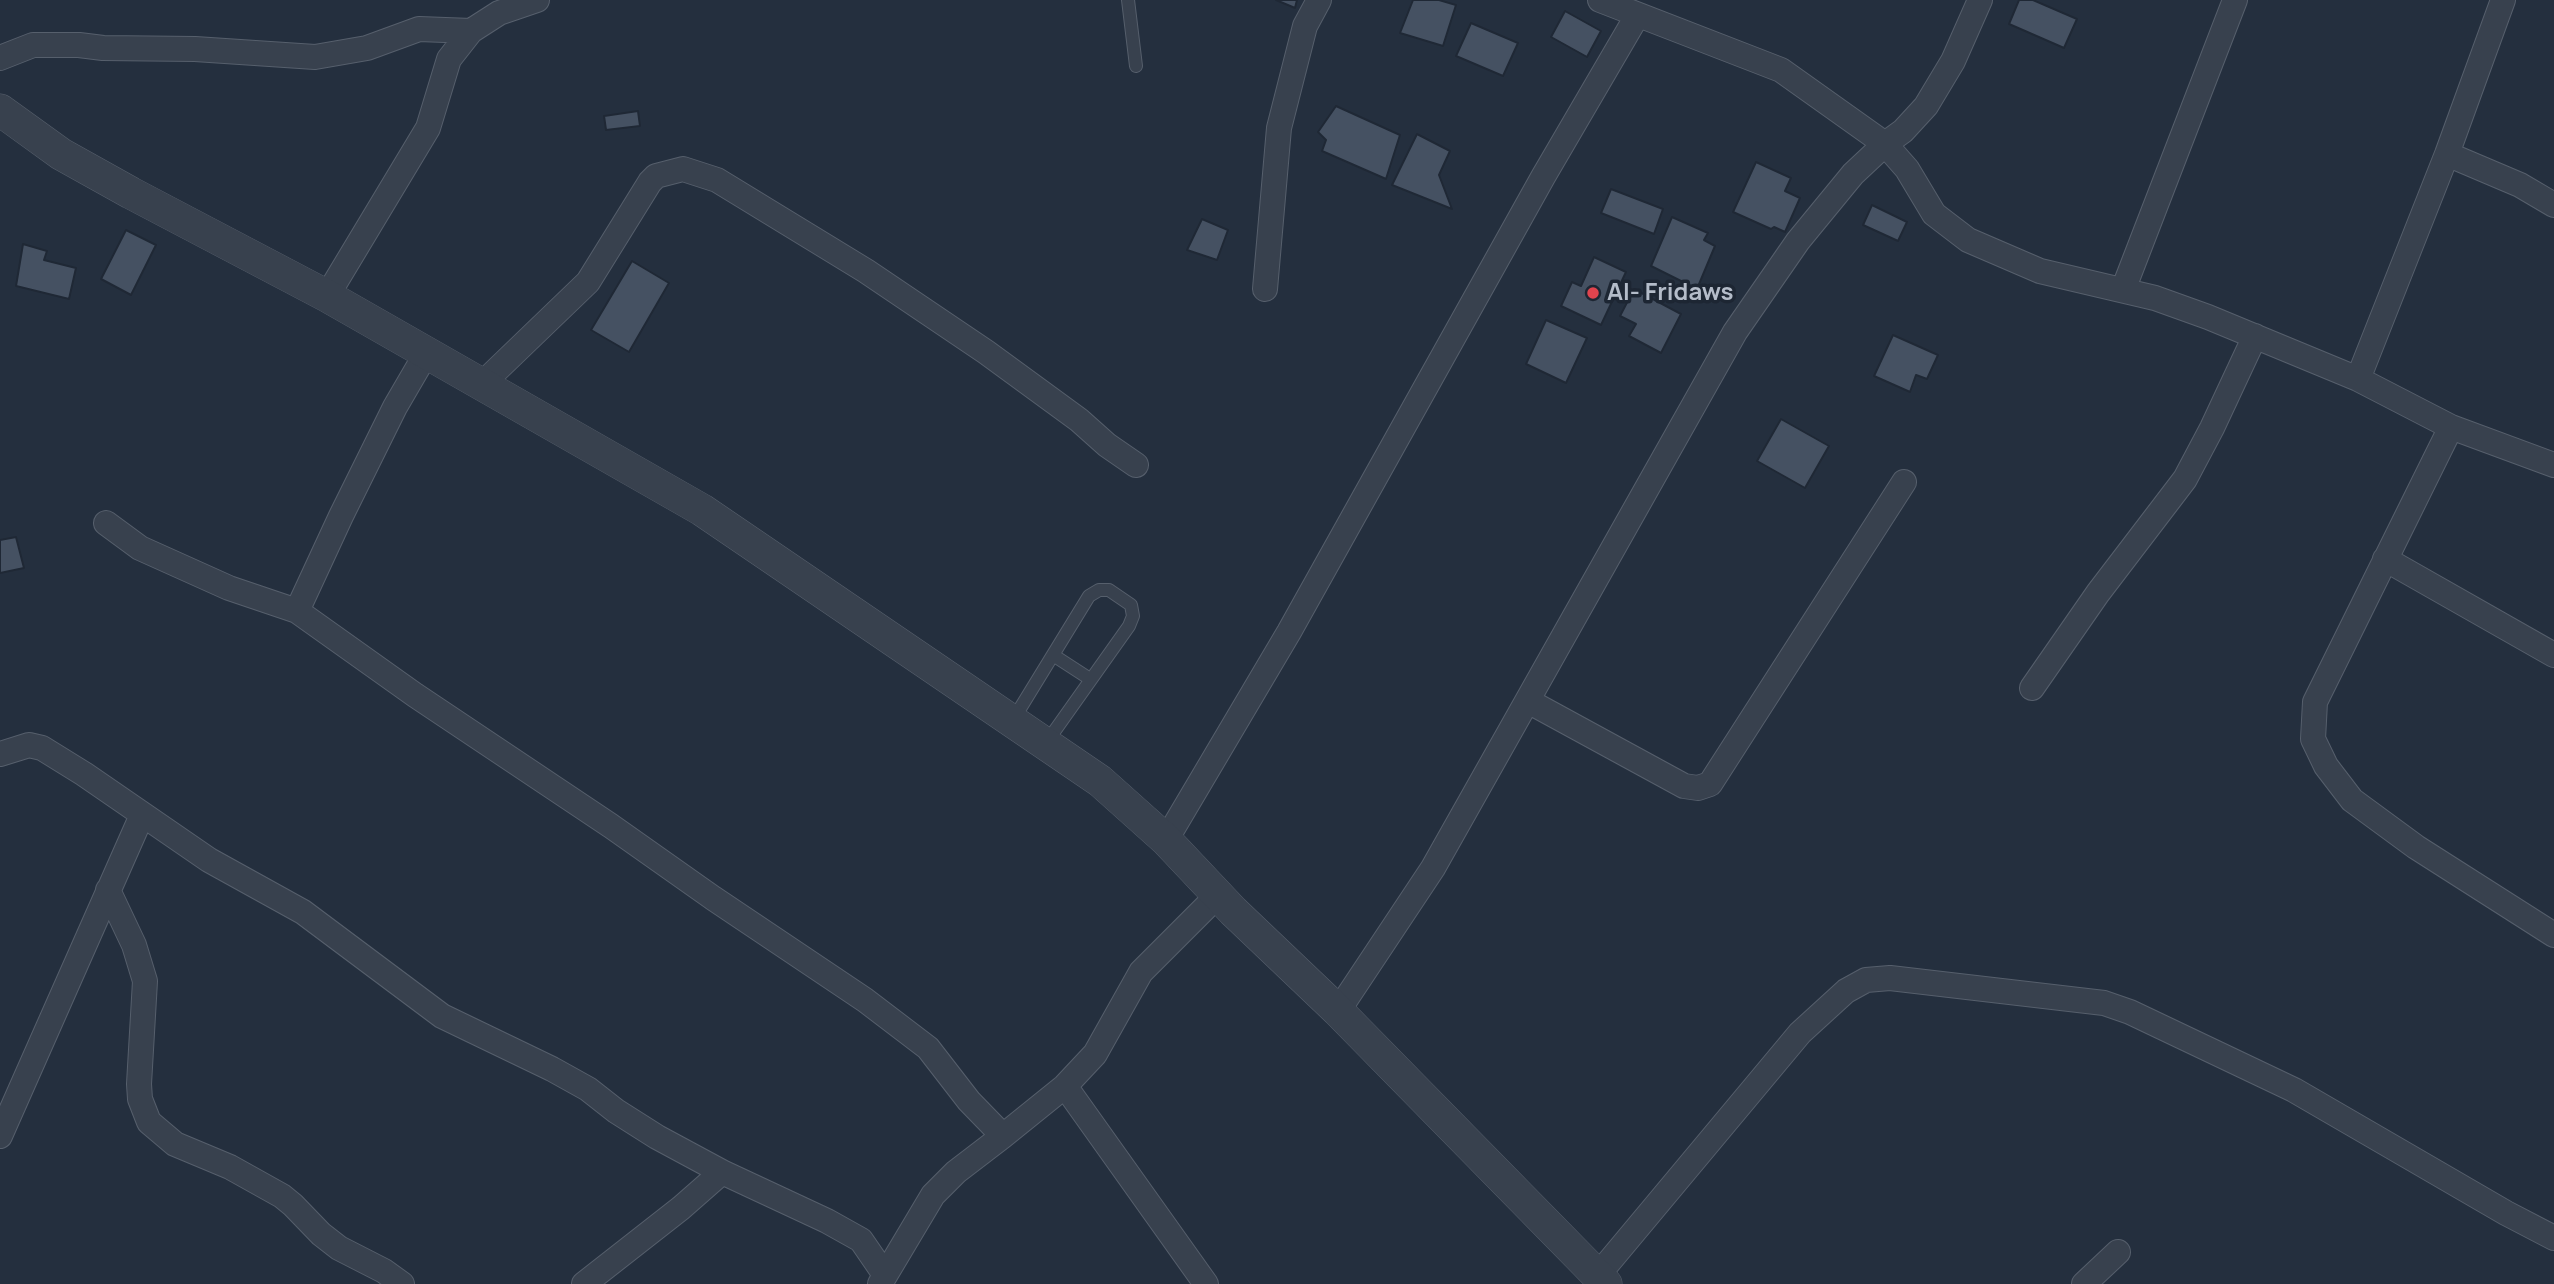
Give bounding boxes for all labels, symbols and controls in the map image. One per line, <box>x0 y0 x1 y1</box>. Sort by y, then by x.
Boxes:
place label: Al- Fridaws <box>1607 279 1734 307</box>
marker: Al- Fridaws <box>1585 285 1601 301</box>

